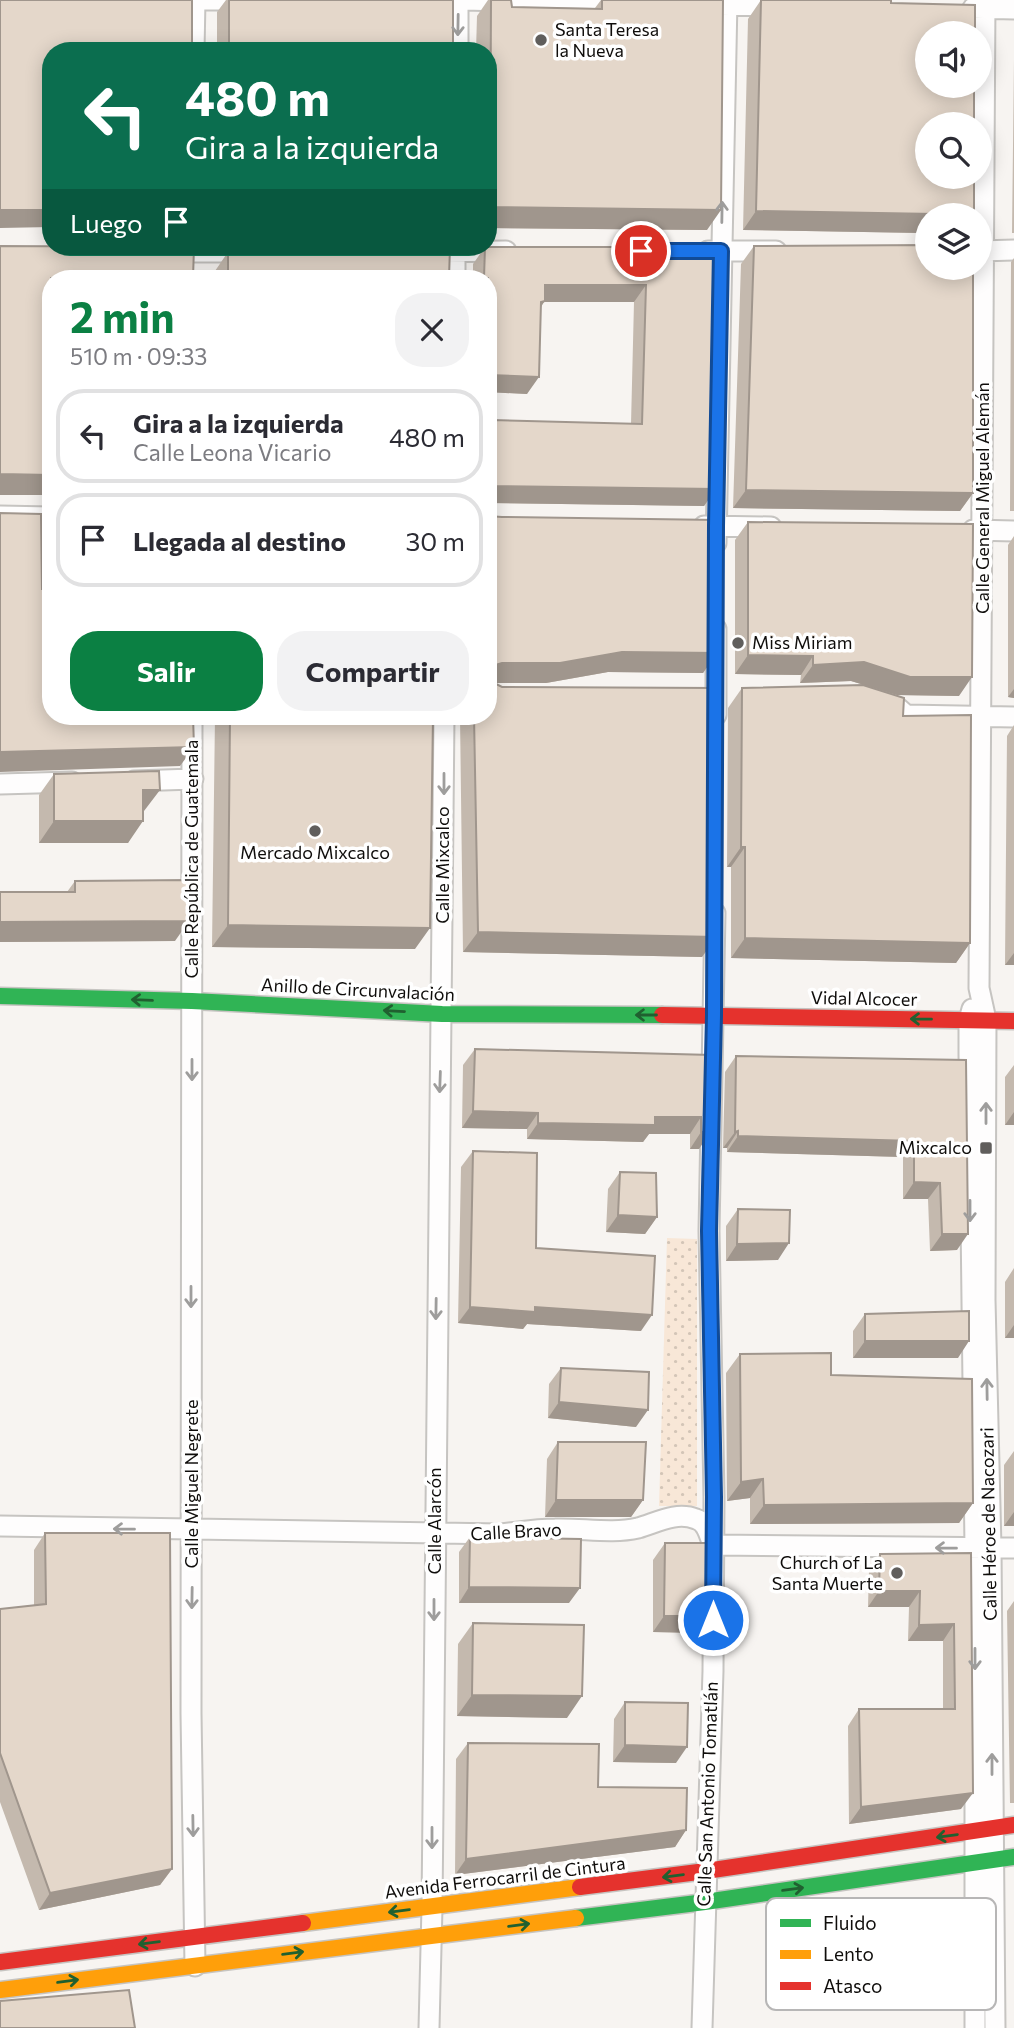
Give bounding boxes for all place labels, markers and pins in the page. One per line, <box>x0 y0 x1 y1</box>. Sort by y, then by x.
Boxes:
place label: Santa Teresa la Nueva <box>555 18 659 61</box>
marker: Santa Teresa la Nueva <box>533 32 549 48</box>
pin <box>611 221 671 281</box>
place label: Miss Miriam <box>752 631 852 653</box>
marker: Miss Miriam <box>730 635 746 651</box>
marker: Mercado Mixcalco <box>307 823 323 839</box>
place label: Mercado Mixcalco <box>240 841 390 863</box>
place label: Mixcalco <box>898 1136 972 1158</box>
marker: Mixcalco <box>978 1140 994 1156</box>
place label: Church of La Santa Muerte <box>772 1551 883 1594</box>
marker: Church of La Santa Muerte <box>889 1565 905 1581</box>

